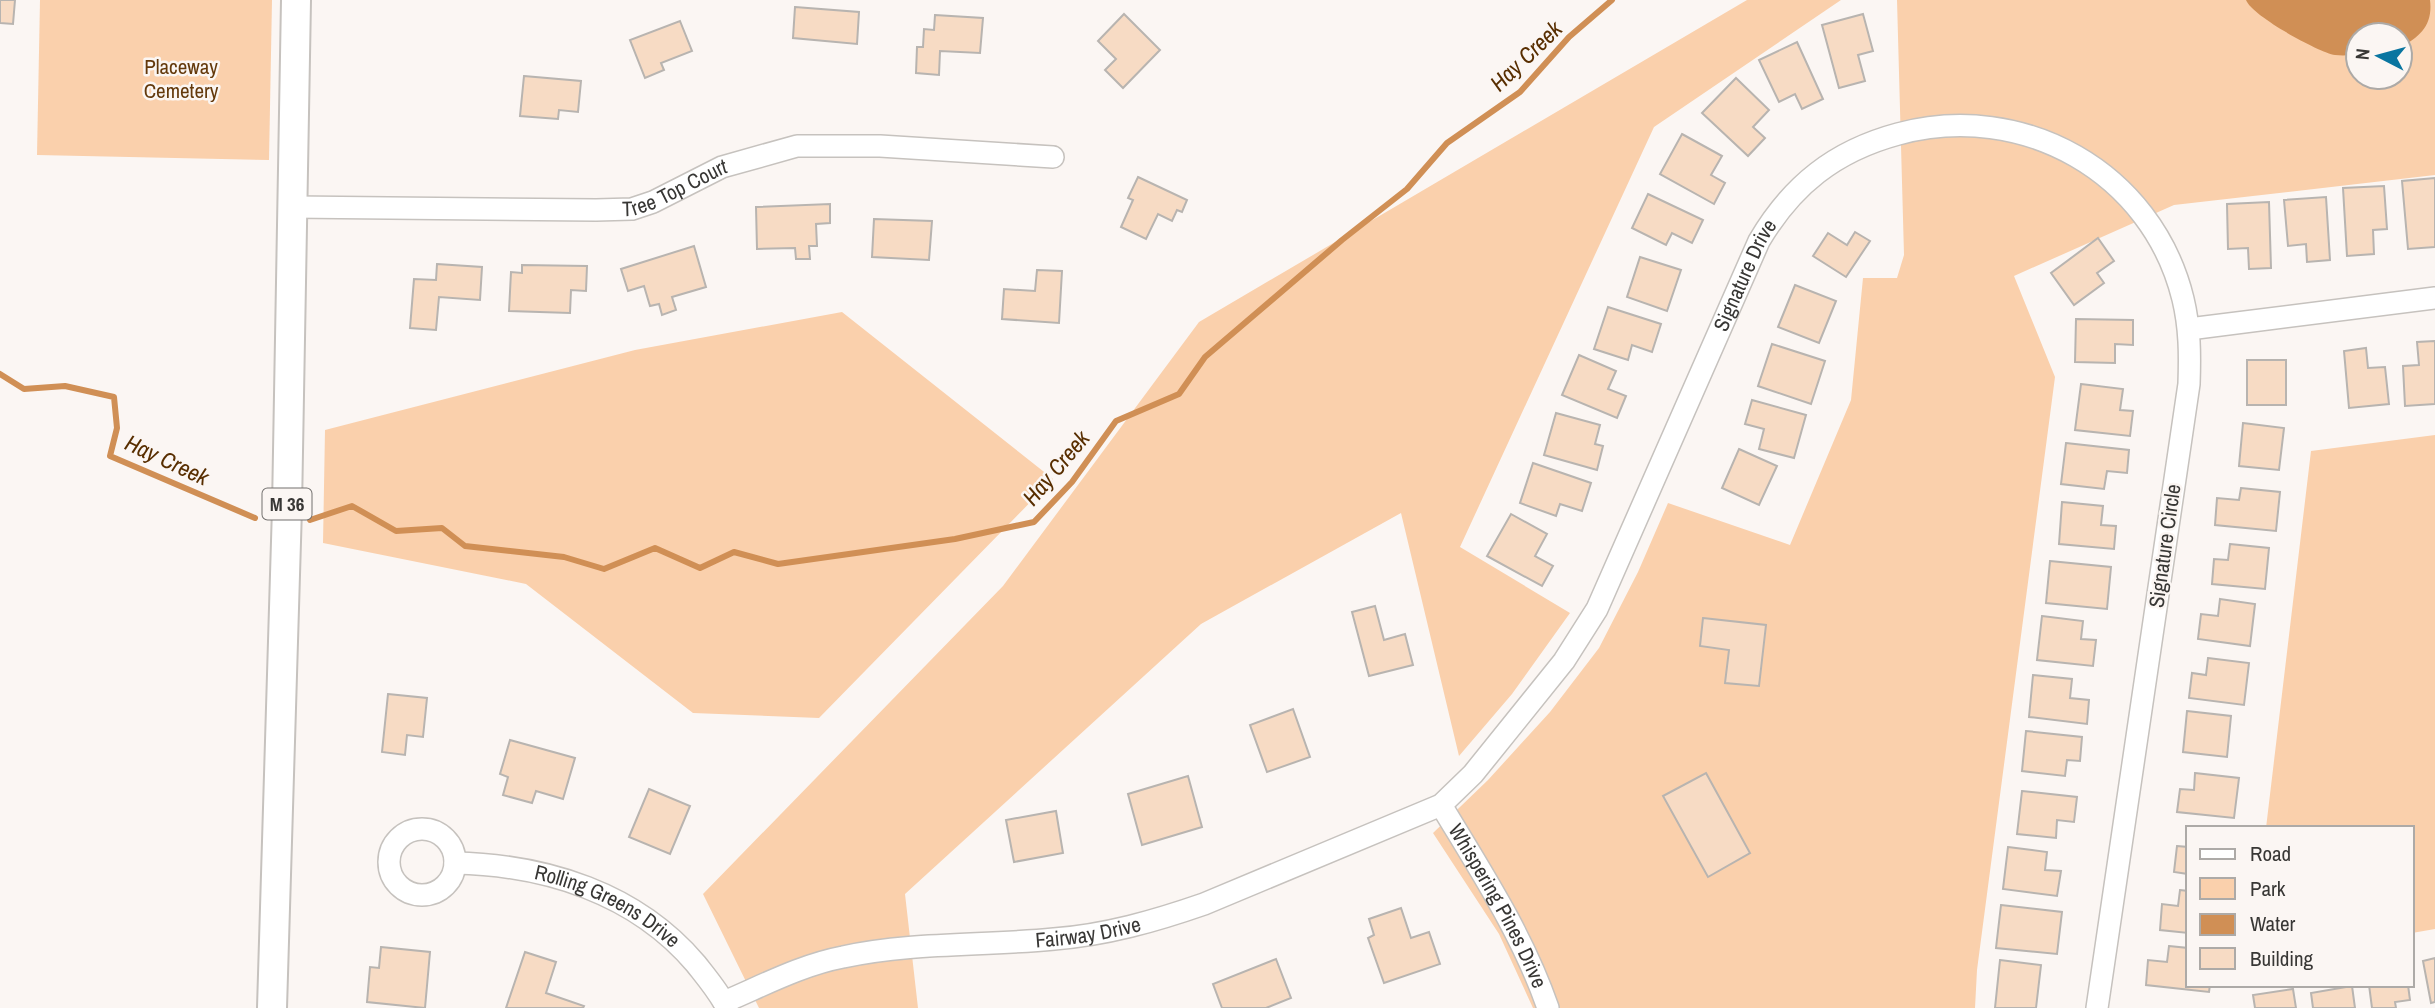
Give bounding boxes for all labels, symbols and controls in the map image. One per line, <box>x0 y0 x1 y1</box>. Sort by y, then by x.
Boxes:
water label: Hay Creek <box>1483 12 1570 98</box>
north arrow <box>2344 21 2414 91</box>
text: N <box>2349 47 2376 61</box>
park label: Placeway Cemetery <box>144 52 219 105</box>
street label: Tree Top Court <box>622 151 730 223</box>
street label: Signature Drive <box>1706 213 1783 336</box>
water label: Hay Creek <box>1015 422 1097 512</box>
water label: Hay Creek <box>120 427 216 493</box>
street label: Signature Circle <box>2141 482 2188 610</box>
road number: M 36 <box>262 489 312 520</box>
street label: Whispering Pines Drive <box>1442 818 1554 992</box>
legend <box>2186 826 2414 987</box>
text: Road <box>2250 839 2291 868</box>
street label: Rolling Greens Drive <box>532 857 687 954</box>
text: Park <box>2250 874 2286 903</box>
street label: Fairway Drive <box>1034 909 1144 955</box>
text: Water <box>2250 909 2296 938</box>
text: Building <box>2250 944 2314 973</box>

